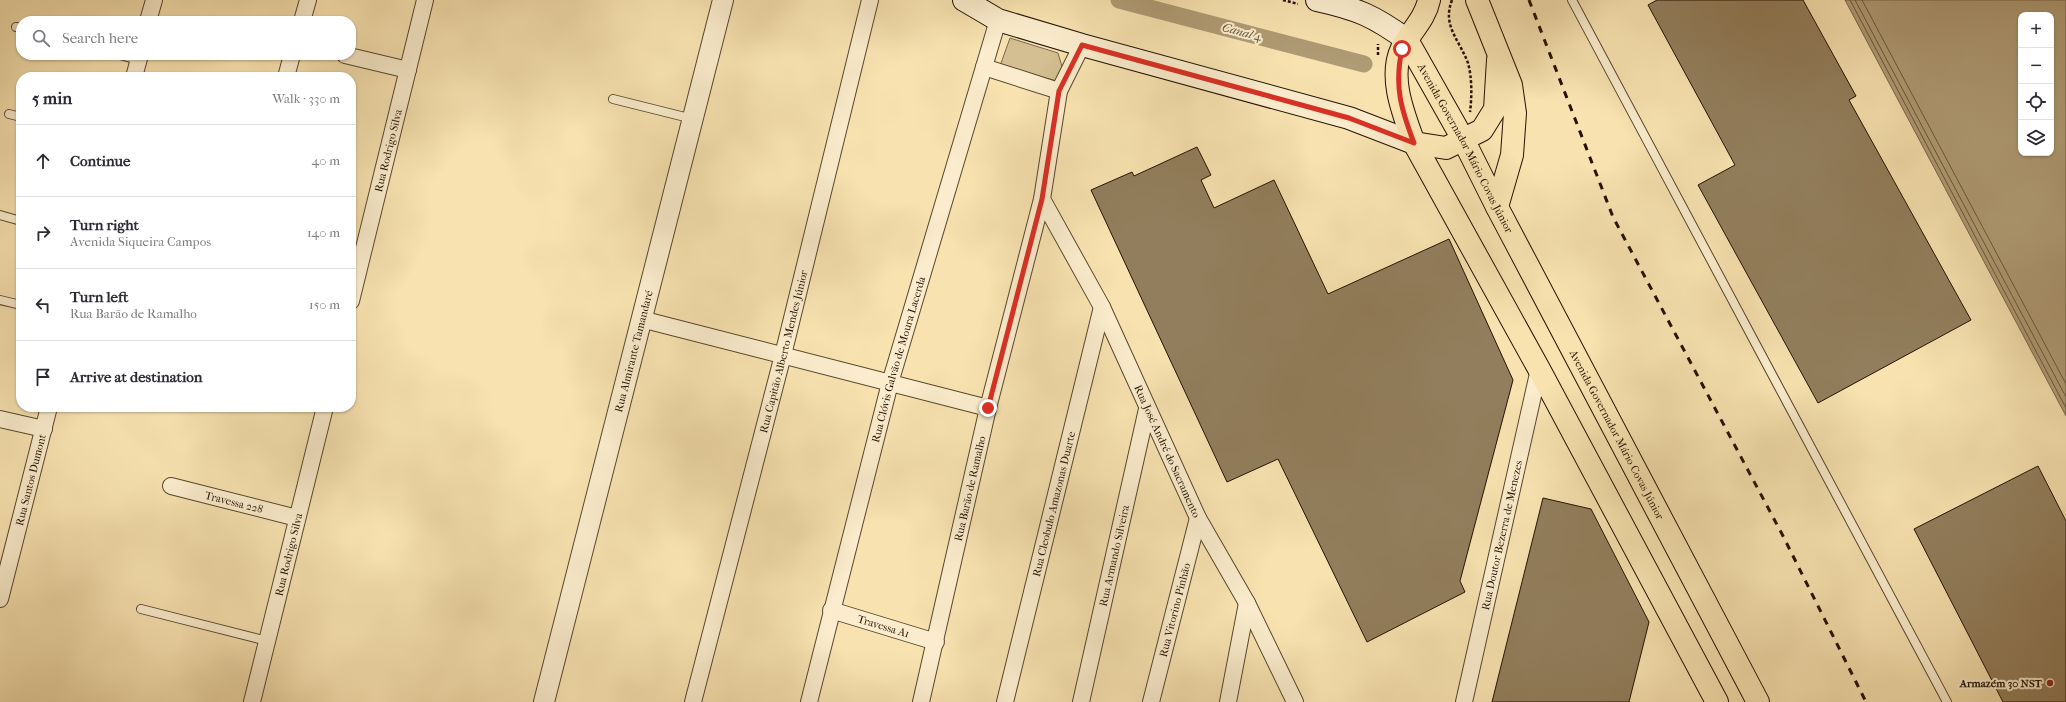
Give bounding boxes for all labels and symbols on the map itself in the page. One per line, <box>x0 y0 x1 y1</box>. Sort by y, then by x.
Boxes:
water label: Canal 4 <box>1221 20 1264 44</box>
route start <box>1393 40 1411 58</box>
street label: Avenida Governador Mário Covas Júnior <box>1415 60 1516 235</box>
street label: Rua Rodrigo Silva <box>372 107 405 193</box>
street label: Rua Capitão Alberto Mendes Júnior <box>757 268 810 434</box>
street label: Rua Clóvis Galvão de Moura Lacerda <box>869 274 928 444</box>
street label: Rua Almirante Tamandaré <box>612 288 655 414</box>
street label: Avenida Governador Mário Covas Júnior <box>1566 347 1667 522</box>
street label: Rua José André do Sacramento <box>1132 383 1204 520</box>
route end <box>979 399 997 417</box>
street label: Rua Cleobulo Amazonas Duarte <box>1030 429 1078 578</box>
street label: Rua Santos Dumont <box>12 433 48 527</box>
street label: Rua Barão de Ramalho <box>951 434 988 542</box>
street label: Rua Doutor Bezerra de Menezes <box>1478 459 1525 611</box>
street label: Travessa 228 <box>204 488 264 516</box>
street label: Rua Armando Silveira <box>1096 503 1132 608</box>
street label: Rua Rodrigo Silva <box>272 511 305 597</box>
street label: Rua Vitorino Pinhão <box>1156 561 1193 658</box>
street label: Travessa A1 <box>856 612 911 640</box>
place label: Armazém 30 NST <box>1959 677 2043 690</box>
marker: Armazém 30 NST <box>2045 678 2055 688</box>

